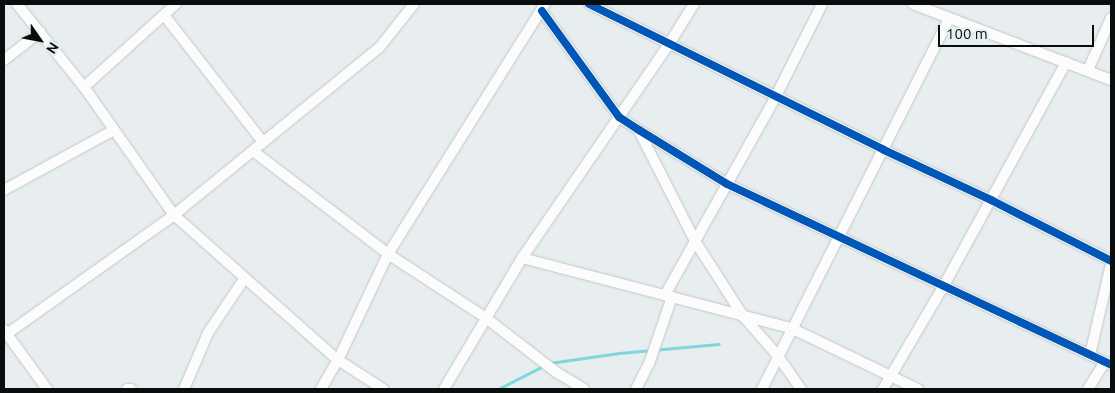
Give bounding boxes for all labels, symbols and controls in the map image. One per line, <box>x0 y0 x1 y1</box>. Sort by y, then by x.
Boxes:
north arrow <box>15 15 65 65</box>
scale bar <box>940 15 1096 47</box>
text: 100 m <box>946 25 988 42</box>
text: N <box>43 39 62 57</box>

